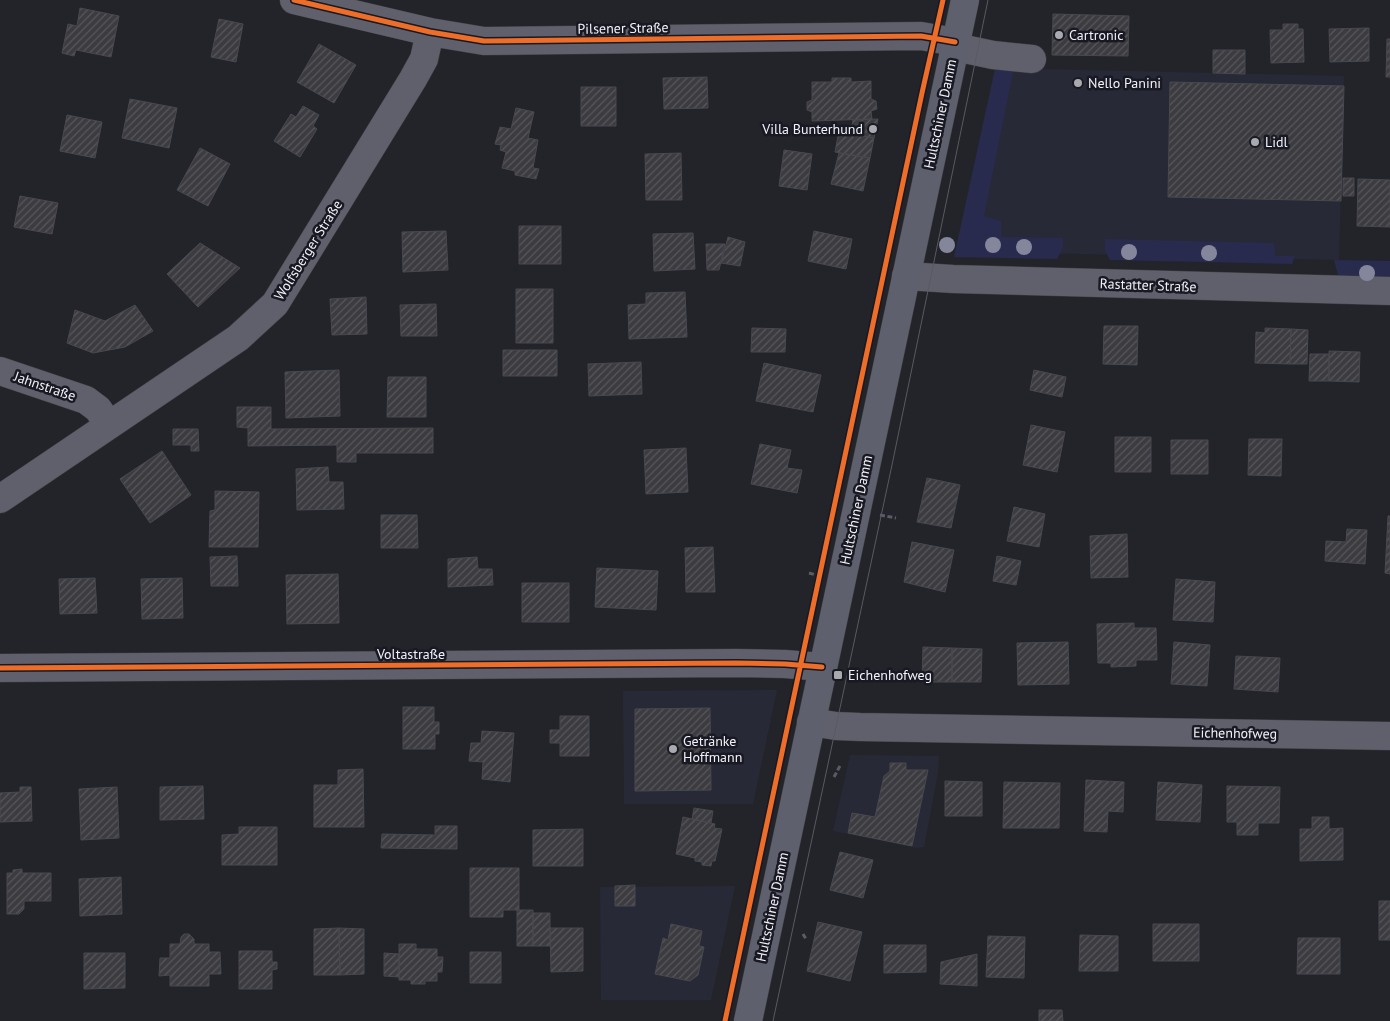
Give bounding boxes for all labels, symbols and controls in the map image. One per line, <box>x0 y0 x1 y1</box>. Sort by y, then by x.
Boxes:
street label: Pilsener Straße <box>577 18 669 38</box>
place label: Cartronic <box>1069 26 1124 44</box>
marker: Cartronic <box>1053 29 1065 41</box>
street label: Hultschiner Damm <box>920 58 960 170</box>
place label: Nello Panini <box>1088 74 1161 92</box>
marker: Nello Panini <box>1072 77 1084 89</box>
place label: Villa Bunterhund <box>761 120 863 138</box>
marker: Villa Bunterhund <box>867 123 879 135</box>
place label: Lidl <box>1265 133 1288 151</box>
marker: Lidl <box>1249 136 1261 148</box>
street label: Wolfsberger Straße <box>270 197 346 303</box>
street label: Rastatter Straße <box>1099 274 1197 296</box>
street label: Jahnstraße <box>11 367 78 405</box>
street label: Hultschiner Damm <box>836 454 876 566</box>
street label: Voltastraße <box>376 645 445 663</box>
place label: Eichenhofweg <box>848 666 932 684</box>
marker: Eichenhofweg <box>832 669 844 681</box>
street label: Eichenhofweg <box>1193 723 1277 743</box>
place label: Getränke Hoffmann <box>683 732 742 766</box>
marker: Getränke Hoffmann <box>667 743 679 755</box>
street label: Hultschiner Damm <box>752 851 792 963</box>

